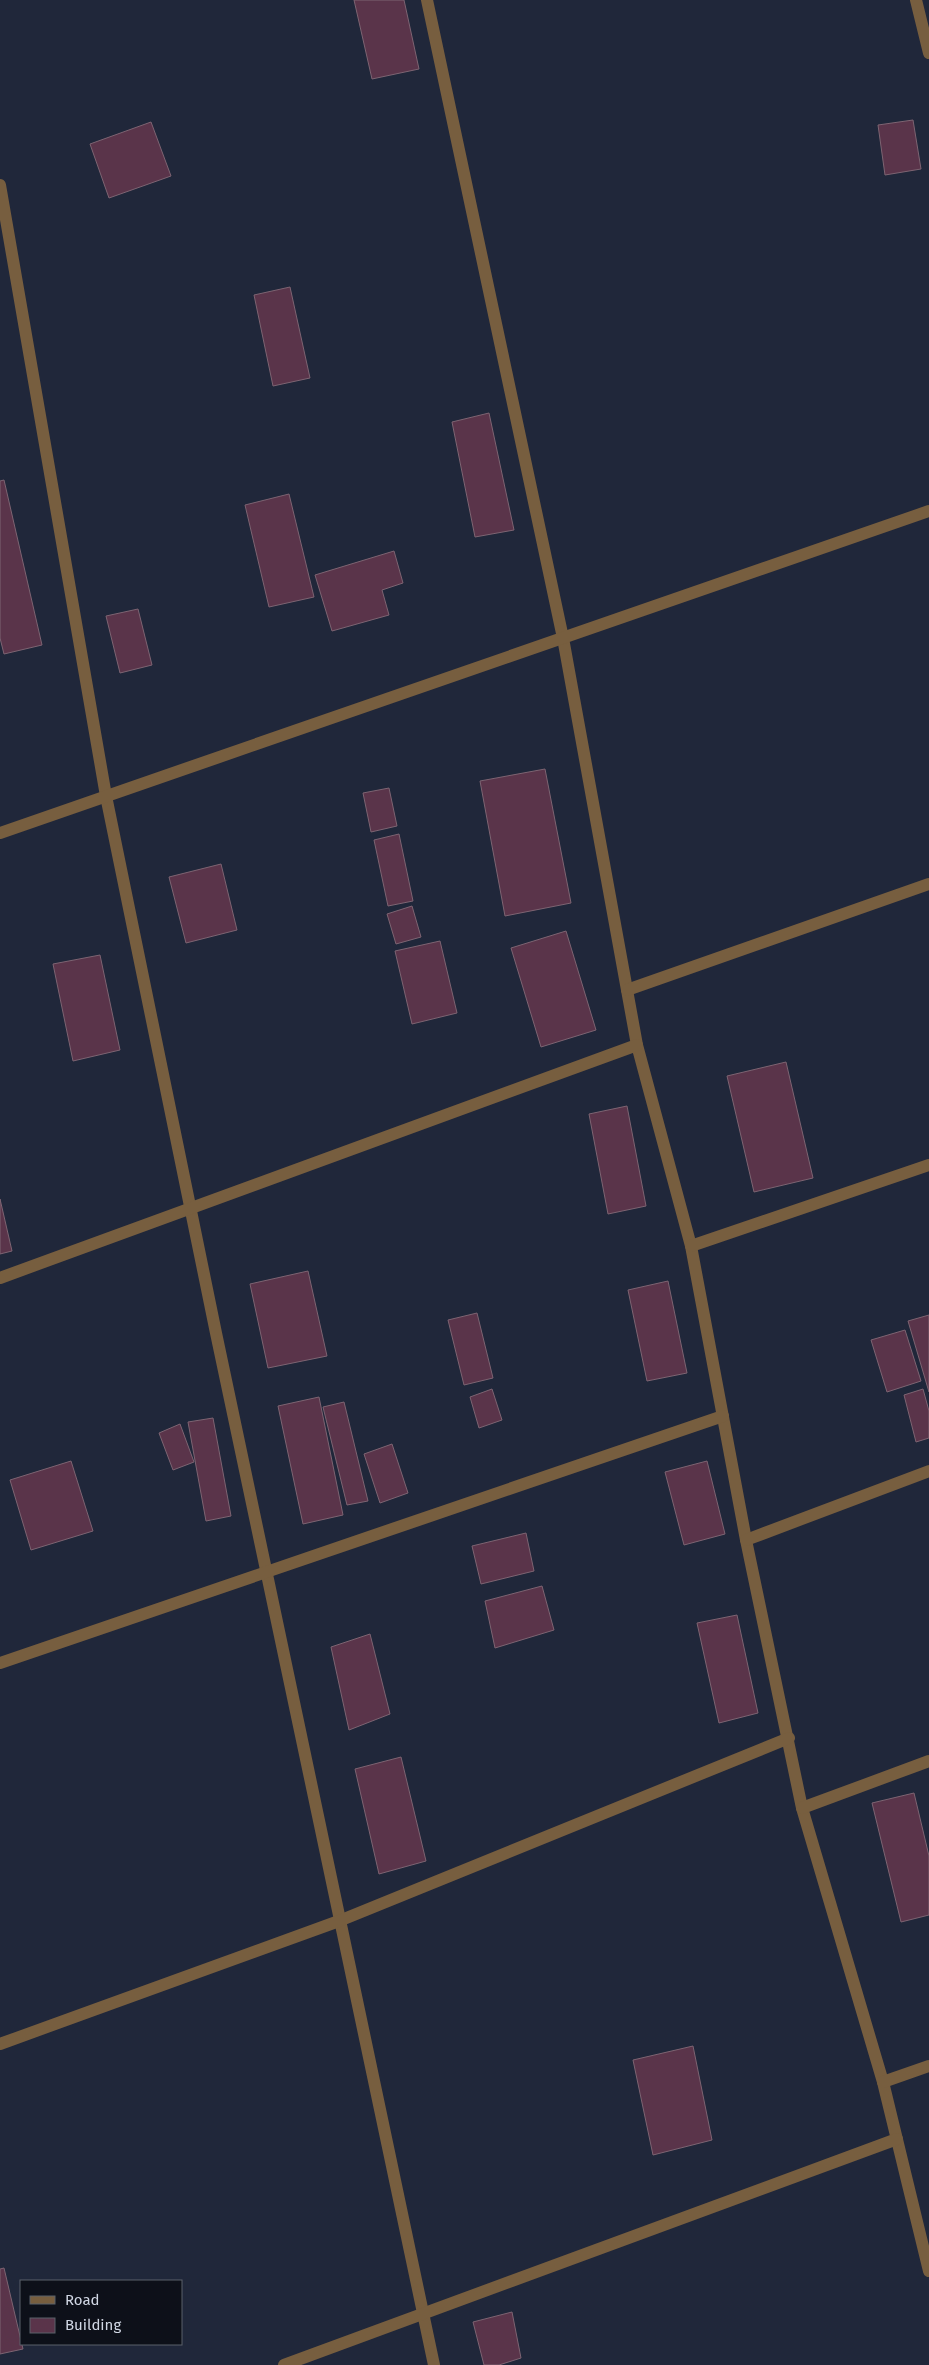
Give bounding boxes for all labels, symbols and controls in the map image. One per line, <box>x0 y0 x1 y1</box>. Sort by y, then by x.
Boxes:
legend <box>20 2280 182 2345</box>
text: Road <box>65 2291 100 2309</box>
text: Building <box>65 2316 121 2334</box>

